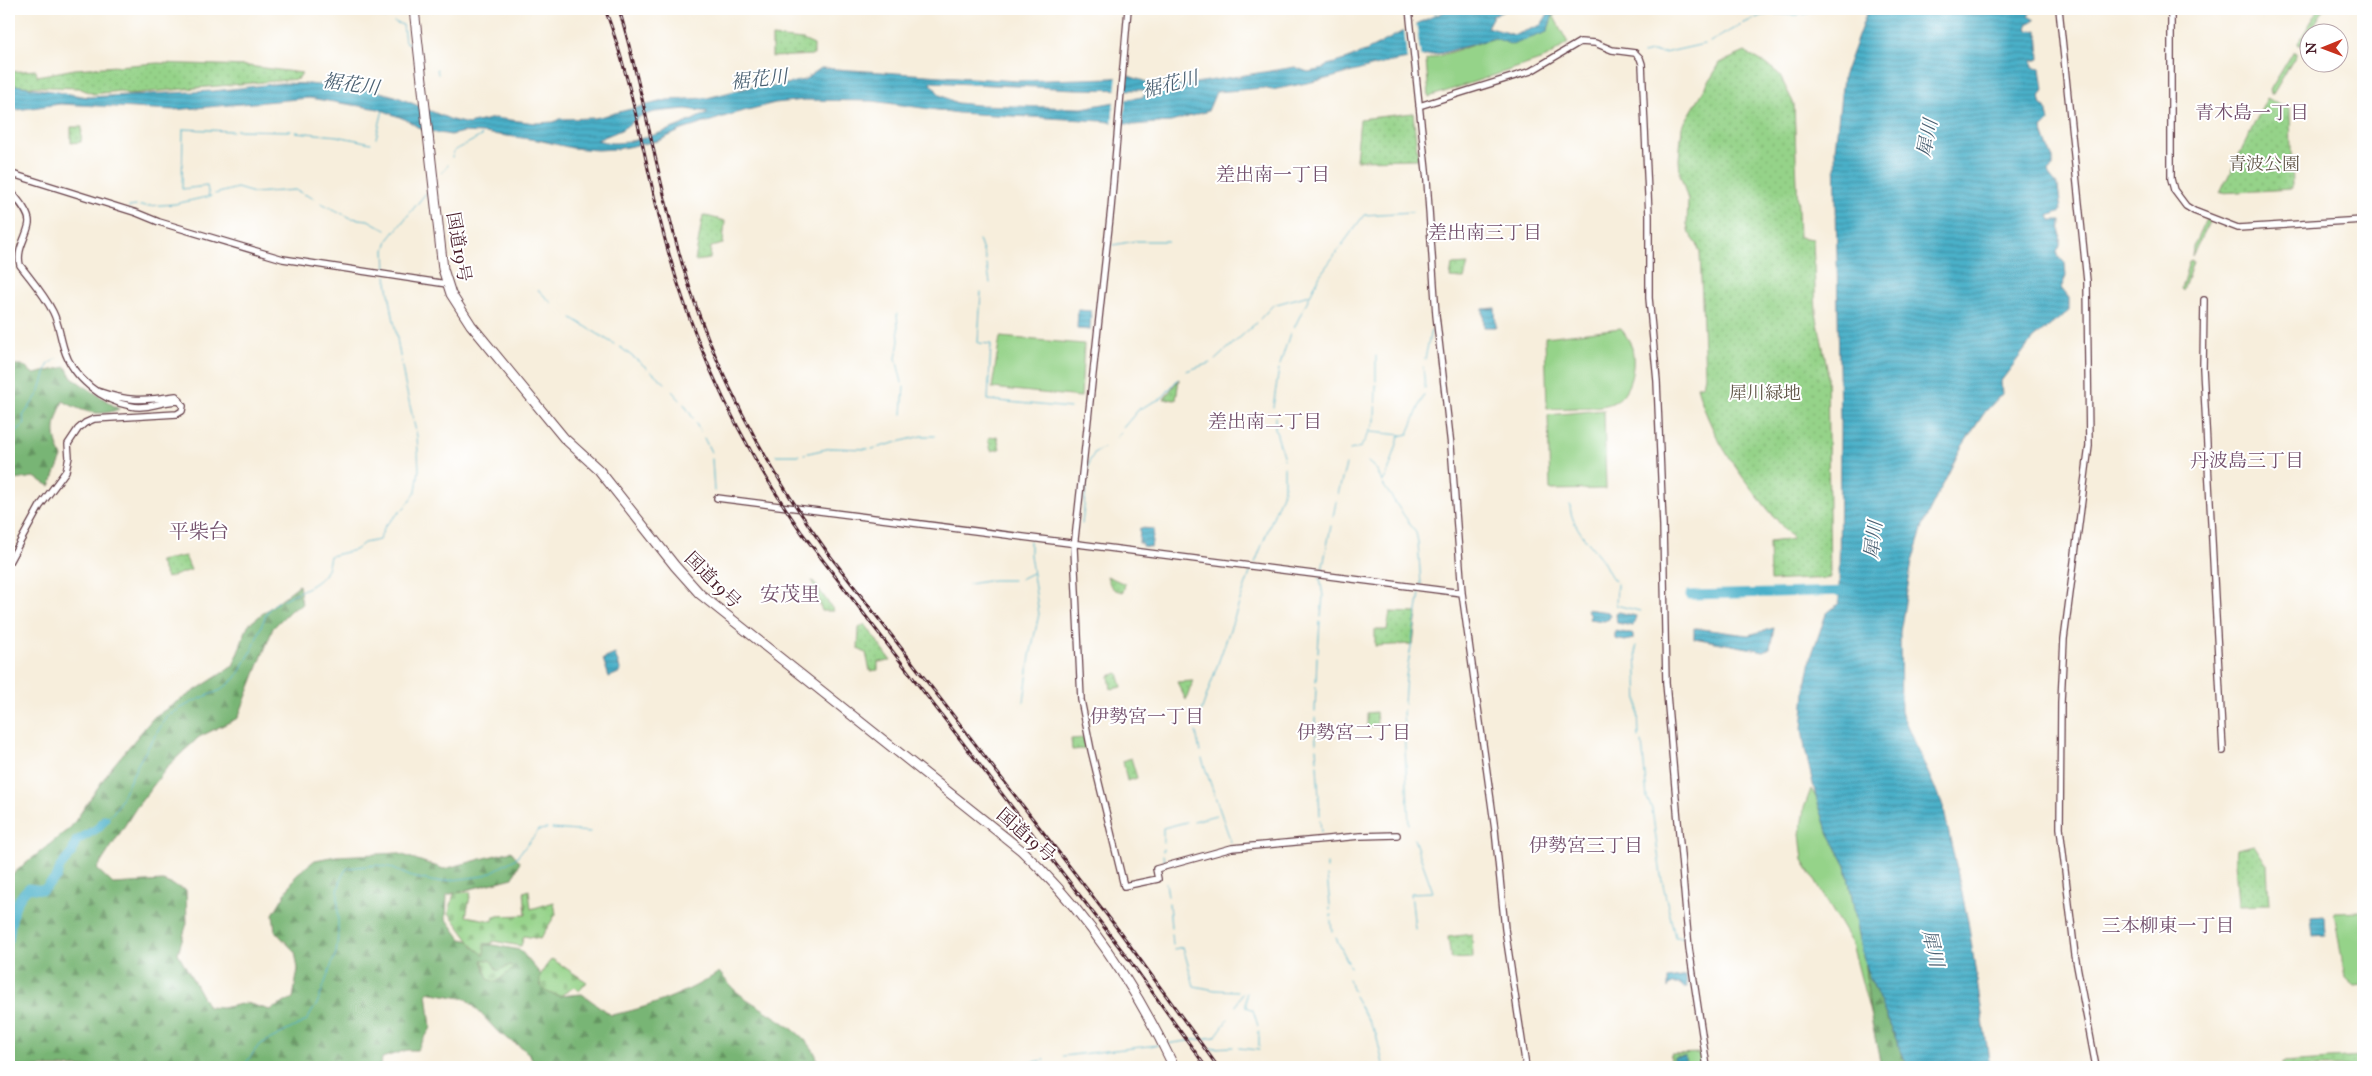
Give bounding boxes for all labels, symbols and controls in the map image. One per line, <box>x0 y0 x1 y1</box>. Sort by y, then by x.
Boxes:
north arrow <box>2300 22 2350 72</box>
text: N <box>2303 42 2320 54</box>
water label: 裾花川 <box>729 64 791 93</box>
water label: 裾花川 <box>1140 65 1202 102</box>
water label: 裾花川 <box>321 69 383 100</box>
district label: 青木島一丁目 <box>2195 101 2309 124</box>
water label: 犀川 <box>1912 115 1942 159</box>
park label: 青波公園 <box>2228 153 2300 175</box>
district label: 差出南一丁目 <box>1216 163 1330 186</box>
street label: 国道19号 <box>442 210 476 284</box>
district label: 差出南三丁目 <box>1428 221 1542 244</box>
park label: 犀川緑地 <box>1729 382 1801 404</box>
district label: 差出南二丁目 <box>1208 410 1322 433</box>
district label: 丹波島三丁目 <box>2190 449 2304 472</box>
water label: 犀川 <box>1859 518 1887 560</box>
district label: 平柴台 <box>169 519 229 543</box>
street label: 国道19号 <box>680 547 746 613</box>
district label: 安茂里 <box>760 582 820 606</box>
district label: 伊勢宮一丁目 <box>1090 705 1204 728</box>
district label: 伊勢宮二丁目 <box>1297 721 1411 744</box>
street label: 国道19号 <box>992 804 1060 866</box>
district label: 伊勢宮三丁目 <box>1529 834 1643 857</box>
district label: 三本柳東一丁目 <box>2101 914 2235 937</box>
water label: 犀川 <box>1918 927 1949 971</box>

